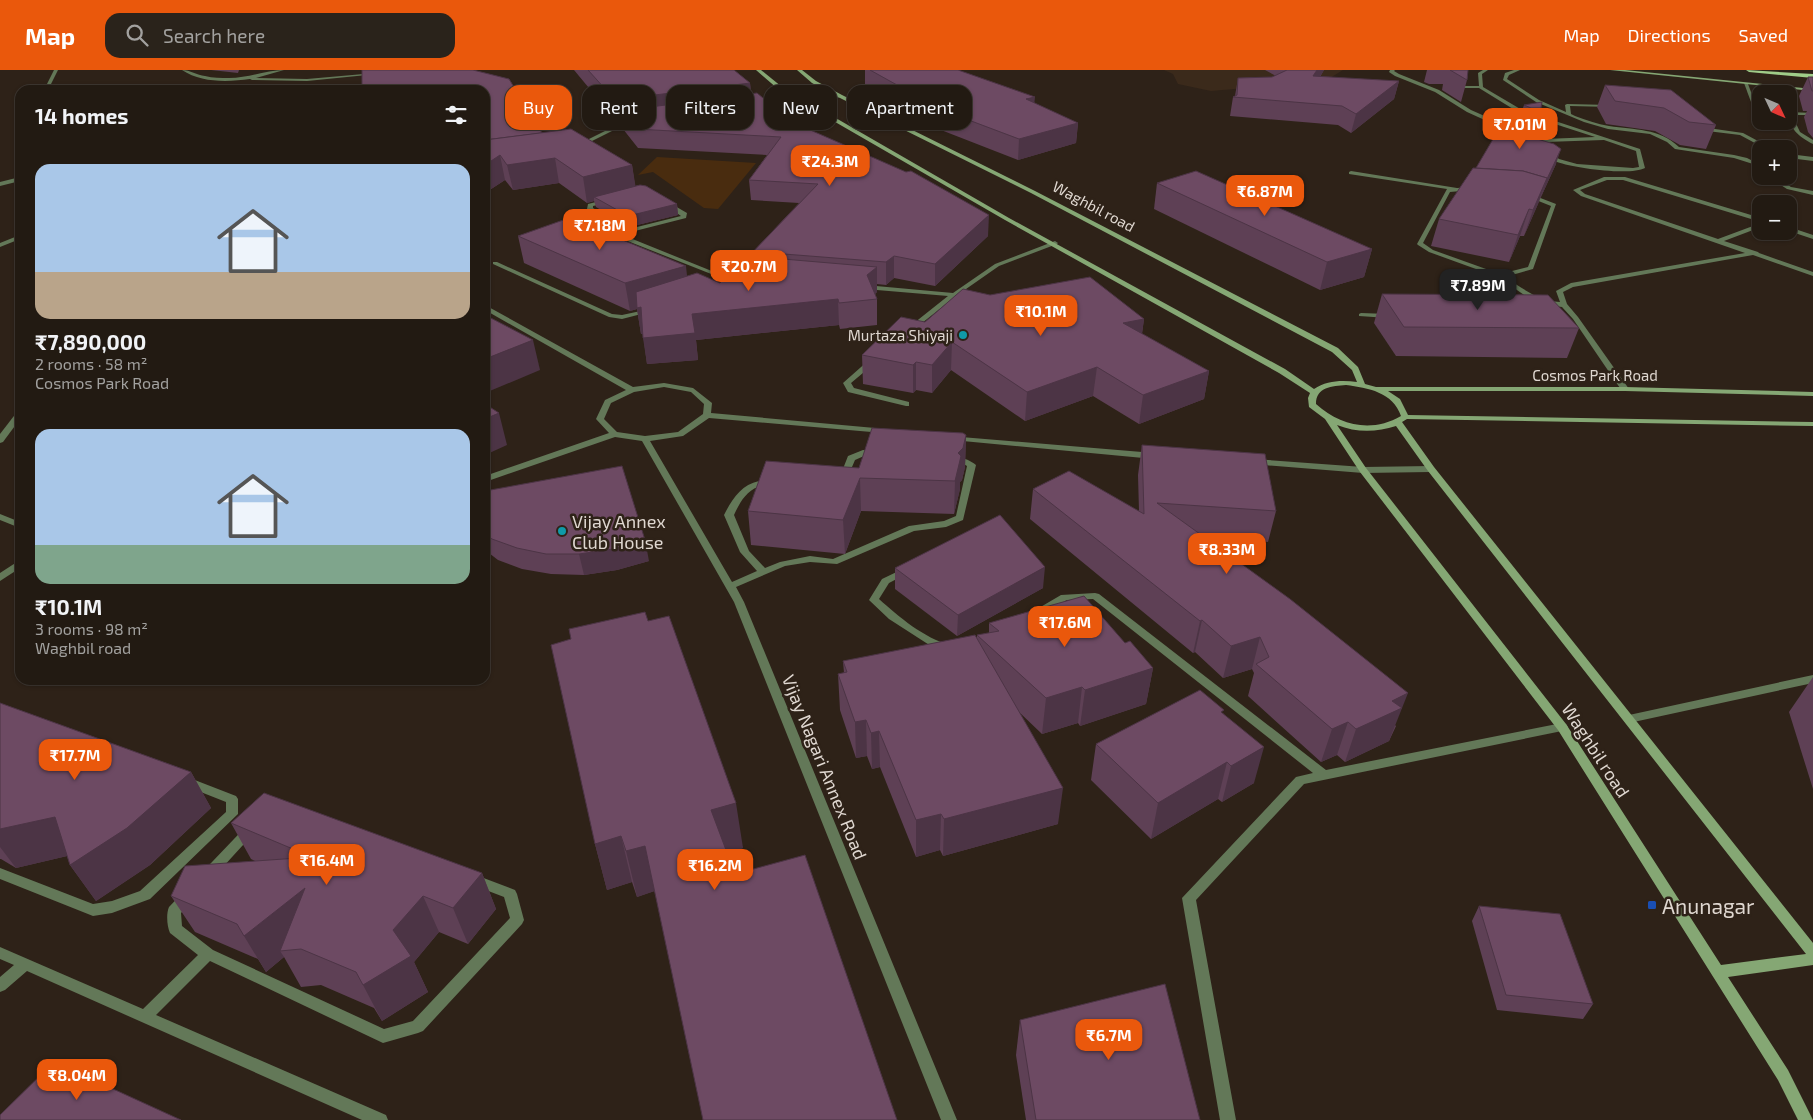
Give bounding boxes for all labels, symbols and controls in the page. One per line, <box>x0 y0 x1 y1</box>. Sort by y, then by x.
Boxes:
search box <box>105 13 455 58</box>
text: Map <box>25 21 75 50</box>
icon: search <box>123 21 151 49</box>
text: Search here <box>163 24 265 47</box>
text: Map <box>1563 24 1600 46</box>
text: Directions <box>1628 24 1711 46</box>
text: Saved <box>1739 24 1788 46</box>
chip: Buy <box>505 85 572 130</box>
chip: Rent <box>582 85 656 130</box>
chip: Filters <box>666 85 754 130</box>
chip: New <box>764 85 837 130</box>
chip: Apartment <box>847 85 972 130</box>
north arrow <box>1752 85 1798 130</box>
map controls <box>1752 85 1797 240</box>
icon: filters <box>442 101 470 129</box>
text: 14 homes <box>35 103 129 128</box>
pin: ₹7.01M <box>1479 108 1561 150</box>
text: ₹7.01M <box>1494 114 1546 133</box>
button: + <box>1752 140 1797 185</box>
pin: ₹24.3M <box>789 144 871 187</box>
text: ₹24.3M <box>802 151 858 170</box>
pin: ₹6.87M <box>1224 174 1306 217</box>
street label: Waghbil road <box>1050 177 1138 235</box>
text: ₹6.87M <box>1237 181 1293 200</box>
button: − <box>1752 195 1797 240</box>
icon: home <box>208 196 298 286</box>
pin: ₹7.18M <box>559 208 641 251</box>
text: ₹7.18M <box>574 215 626 234</box>
pin: ₹20.7M <box>708 250 790 292</box>
text: ₹20.7M <box>721 256 777 275</box>
pin: ₹7.89M <box>1437 268 1519 311</box>
text: ₹7.89M <box>1450 275 1506 294</box>
pin: ₹10.1M <box>1000 294 1082 337</box>
text: ₹10.1M <box>1015 301 1067 320</box>
place label: Murtaza Shiyaji <box>848 326 953 345</box>
text: ₹7,890,000 <box>35 329 146 354</box>
marker: Murtaza Shiyaji <box>957 329 969 341</box>
text: 2 rooms · 58 m² <box>35 354 148 373</box>
street label: Cosmos Park Road <box>1532 366 1658 384</box>
text: Cosmos Park Road <box>35 373 169 392</box>
icon: home <box>208 461 298 551</box>
place label: Vijay Annex Club House <box>572 510 666 553</box>
marker: Vijay Annex Club House <box>556 525 568 537</box>
pin: ₹8.33M <box>1186 532 1268 575</box>
text: ₹8.33M <box>1199 539 1255 558</box>
text: ₹10.1M <box>35 594 102 619</box>
pin: ₹17.6M <box>1024 606 1106 648</box>
text: ₹17.6M <box>1039 612 1091 631</box>
text: 3 rooms · 98 m² <box>35 619 148 638</box>
text: Waghbil road <box>35 638 131 657</box>
street label: Vijay Nagari Annex Road <box>778 671 872 863</box>
street label: Waghbil road <box>1557 699 1635 801</box>
pin: ₹17.7M <box>34 738 116 781</box>
text: ₹17.7M <box>50 745 100 764</box>
pin: ₹16.4M <box>286 844 368 886</box>
pin: ₹16.2M <box>674 848 756 891</box>
text: ₹16.4M <box>300 850 354 869</box>
text: ₹16.2M <box>688 855 742 874</box>
place label: Anunagar <box>1662 893 1755 918</box>
marker: Anunagar <box>1646 899 1658 911</box>
pin: ₹6.7M <box>1074 1018 1144 1061</box>
text: ₹6.7M <box>1086 1025 1132 1044</box>
pin: ₹8.04M <box>36 1058 118 1101</box>
text: ₹8.04M <box>48 1065 106 1084</box>

